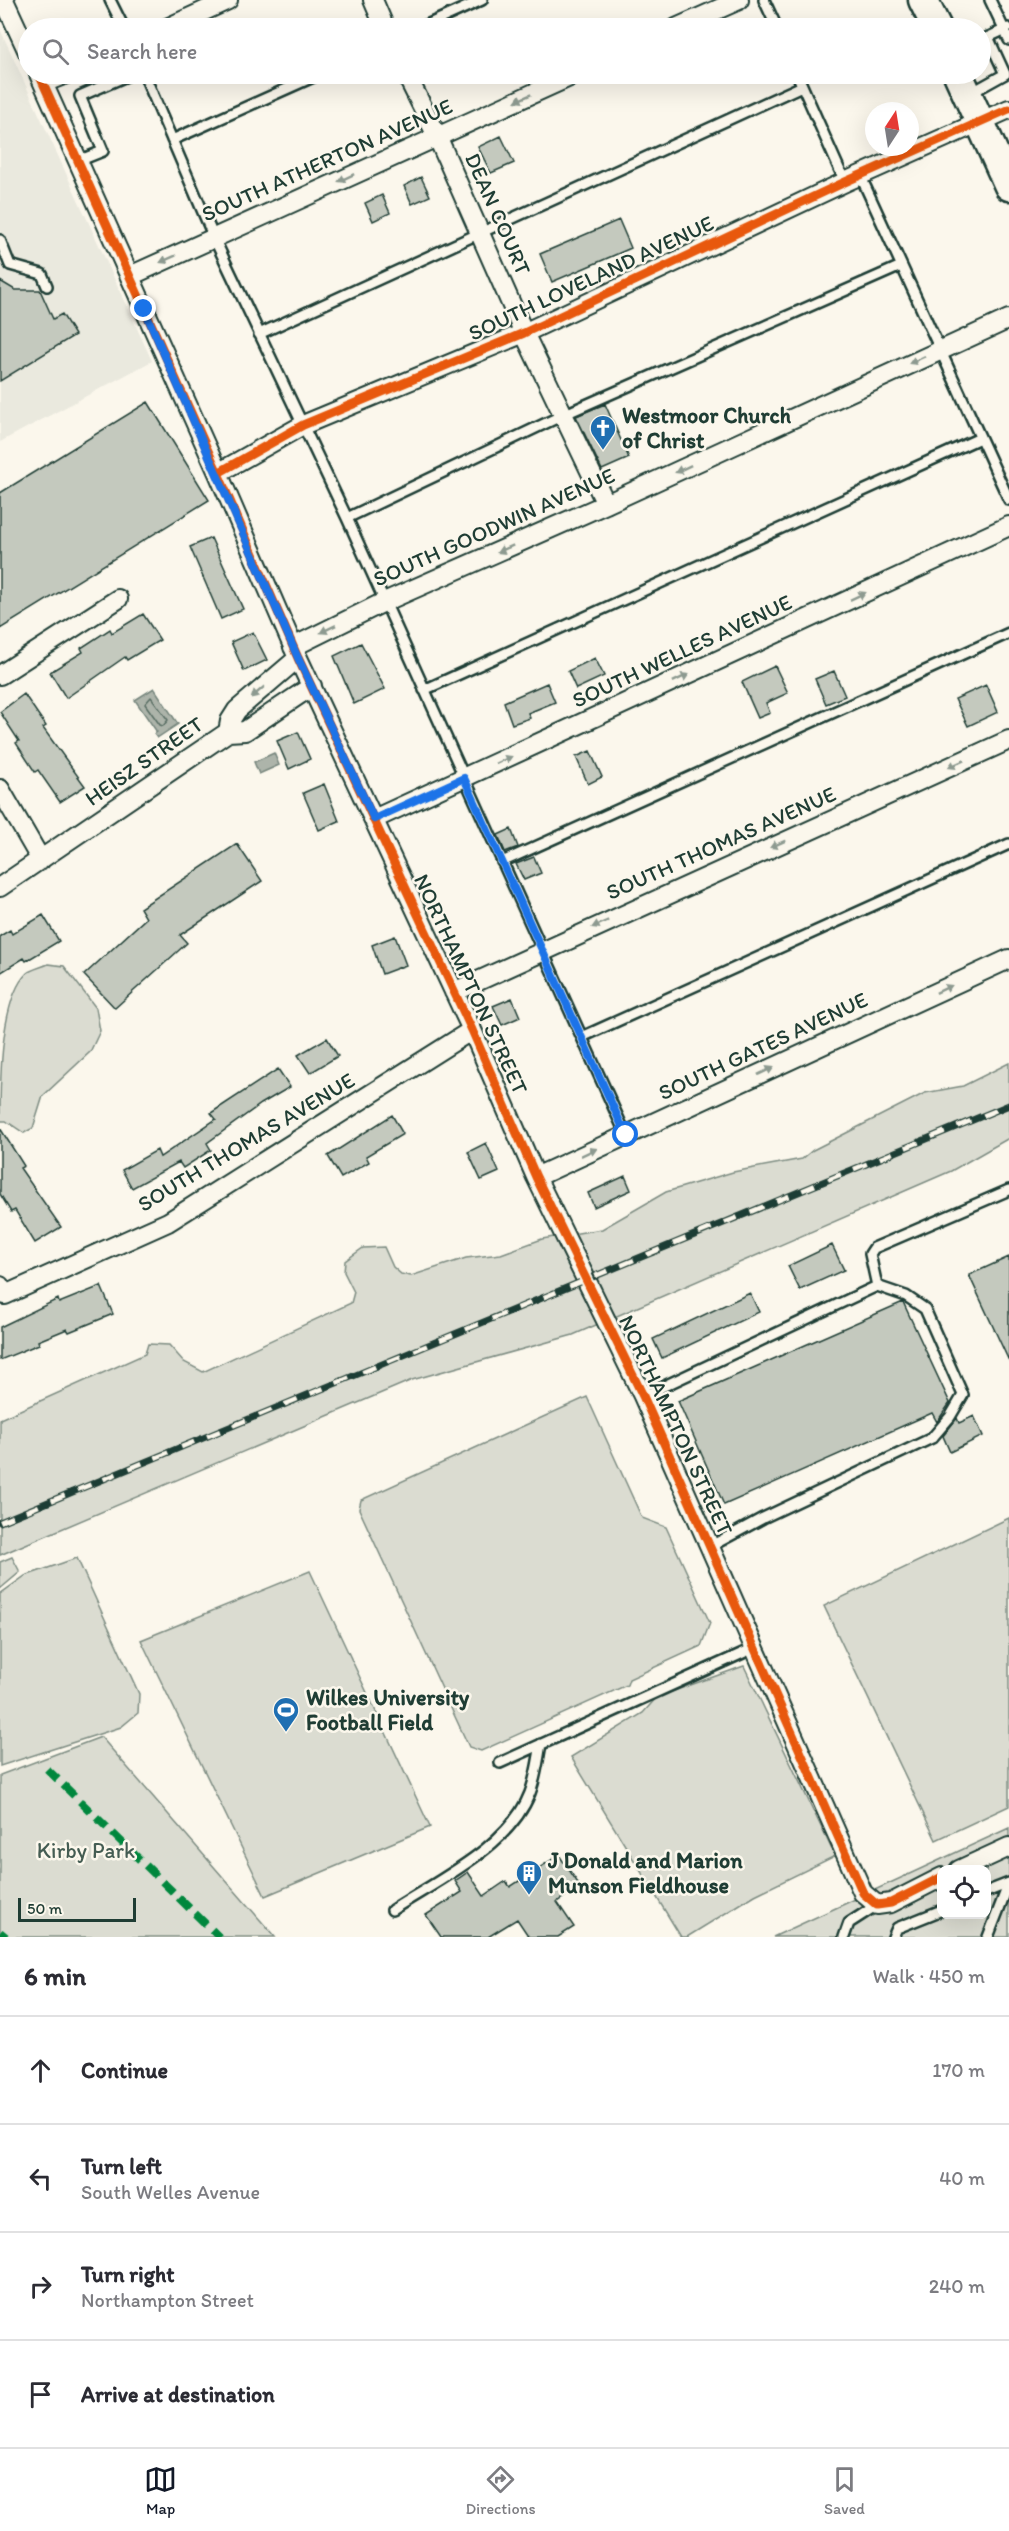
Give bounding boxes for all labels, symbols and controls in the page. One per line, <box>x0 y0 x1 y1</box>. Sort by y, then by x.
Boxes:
search box <box>18 18 991 84</box>
icon: search <box>39 35 72 68</box>
text: Search here <box>87 38 197 65</box>
street label: SOUTH ATHERTON AVENUE <box>197 92 457 228</box>
one-way arrow <box>515 93 532 102</box>
north arrow <box>865 102 919 156</box>
street label: DEAN COURT <box>459 149 537 280</box>
one-way arrow <box>337 174 354 183</box>
street label: SOUTH LOVELAND AVENUE <box>464 209 718 347</box>
one-way arrow <box>159 254 177 264</box>
route end <box>130 295 156 321</box>
one-way arrow <box>908 355 926 365</box>
place label: Westmoor Church of Christ <box>622 402 792 454</box>
church icon: Westmoor Church of Christ <box>588 413 618 451</box>
street label: SOUTH GOODWIN AVENUE <box>369 461 619 593</box>
one-way arrow <box>675 464 692 473</box>
one-way arrow <box>497 544 514 553</box>
street label: SOUTH WELLES AVENUE <box>568 588 796 714</box>
one-way arrow <box>849 592 866 601</box>
one-way arrow <box>319 625 336 634</box>
one-way arrow <box>672 673 690 683</box>
one-way arrow <box>251 685 266 698</box>
street label: HEISZ STREET <box>80 710 209 812</box>
one-way arrow <box>495 755 512 764</box>
one-way arrow <box>947 760 964 769</box>
street label: SOUTH THOMAS AVENUE <box>602 780 840 906</box>
one-way arrow <box>769 840 786 849</box>
street label: NORTHAMPTON STREET <box>408 870 534 1099</box>
one-way arrow <box>591 920 609 930</box>
one-way arrow <box>935 985 952 994</box>
street label: SOUTH GATES AVENUE <box>654 986 872 1106</box>
street label: SOUTH THOMAS AVENUE <box>133 1066 359 1218</box>
one-way arrow <box>758 1066 775 1075</box>
route start <box>612 1121 638 1147</box>
one-way arrow <box>581 1148 598 1157</box>
street label: NORTHAMPTON STREET <box>613 1311 739 1540</box>
place label: Wilkes University Football Field <box>306 1684 470 1736</box>
sports icon: Wilkes University Football Field <box>271 1695 301 1733</box>
park label: Kirby Park <box>37 1837 135 1864</box>
place label: J Donald and Marion Munson Fieldhouse <box>547 1847 743 1899</box>
building icon: J Donald and Marion Munson Fieldhouse <box>514 1858 544 1896</box>
map controls <box>937 1865 991 1919</box>
button: locate <box>937 1865 991 1919</box>
scale bar <box>18 1895 136 1922</box>
text: 50 m <box>27 1899 62 1918</box>
text: 6 min <box>24 1960 86 1992</box>
text: Walk · 450 m <box>872 1964 985 1988</box>
icon: ahead <box>24 2054 57 2087</box>
text: Continue <box>81 2057 168 2084</box>
text: 170 m <box>932 2058 985 2082</box>
text: Turn left <box>81 2153 162 2180</box>
icon: left <box>24 2162 57 2195</box>
text: 40 m <box>939 2166 985 2190</box>
text: South Welles Avenue <box>81 2180 260 2204</box>
text: Turn right <box>81 2261 175 2288</box>
icon: right <box>24 2270 57 2303</box>
text: 240 m <box>929 2274 985 2298</box>
text: Northampton Street <box>81 2288 254 2312</box>
icon: arrive <box>24 2378 57 2411</box>
text: Arrive at destination <box>81 2381 275 2408</box>
tab: Map <box>144 2463 177 2518</box>
tab: Directions <box>465 2463 536 2518</box>
tab: Saved <box>824 2463 865 2518</box>

